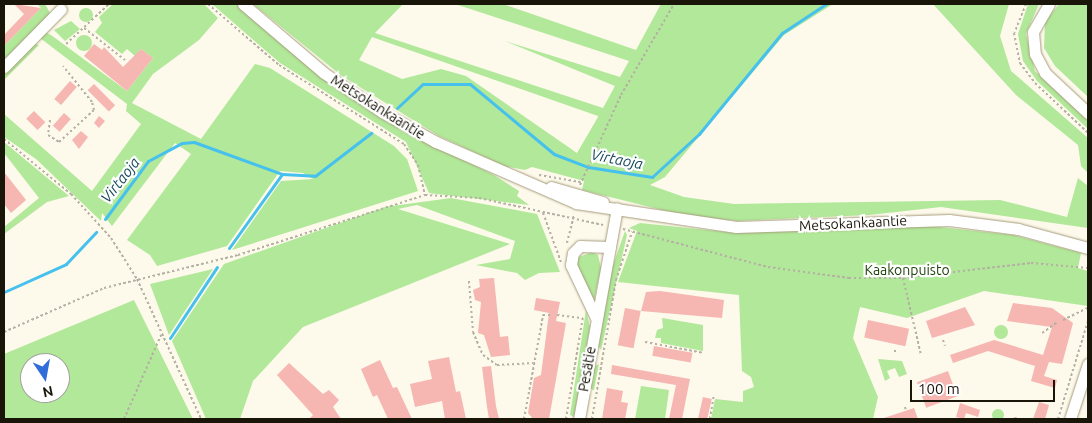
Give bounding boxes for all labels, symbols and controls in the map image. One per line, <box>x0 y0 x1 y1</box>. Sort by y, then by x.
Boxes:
street label: Metsokankaantie <box>328 71 428 143</box>
water label: Virtaoja <box>589 145 645 173</box>
water label: Virtaoja <box>97 154 143 206</box>
street label: Metsokankaantie <box>799 212 907 234</box>
park label: Kaakonpuisto <box>864 262 950 278</box>
street label: Pesätie <box>575 345 599 393</box>
north arrow <box>20 353 70 403</box>
scale bar <box>912 370 1057 402</box>
text: 100 m <box>918 380 960 397</box>
text: N <box>41 383 55 401</box>

